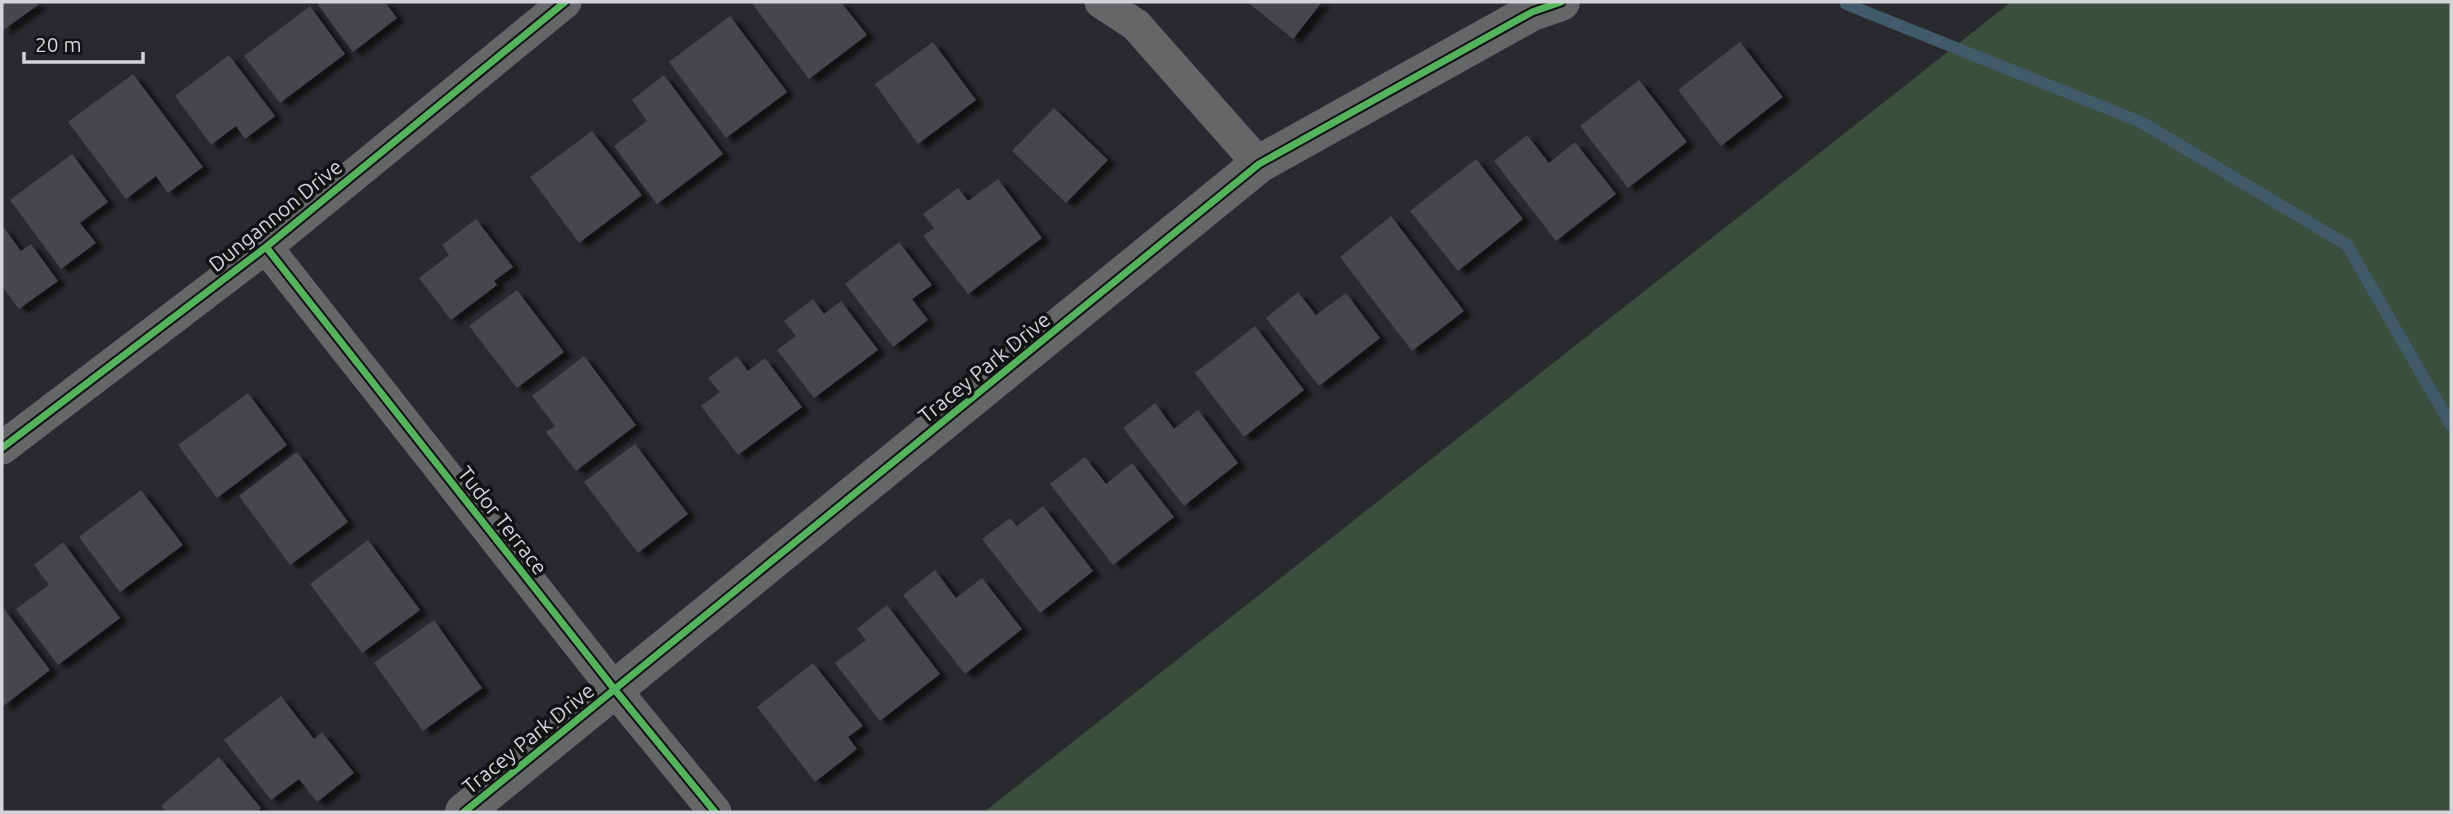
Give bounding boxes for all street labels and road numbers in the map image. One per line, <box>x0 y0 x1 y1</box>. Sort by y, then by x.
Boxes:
street label: Dungannon Drive <box>204 154 346 276</box>
street label: Tracey Park Drive <box>913 307 1055 427</box>
street label: Tudor Terrace <box>453 461 553 579</box>
street label: Tracey Park Drive <box>457 678 599 798</box>

